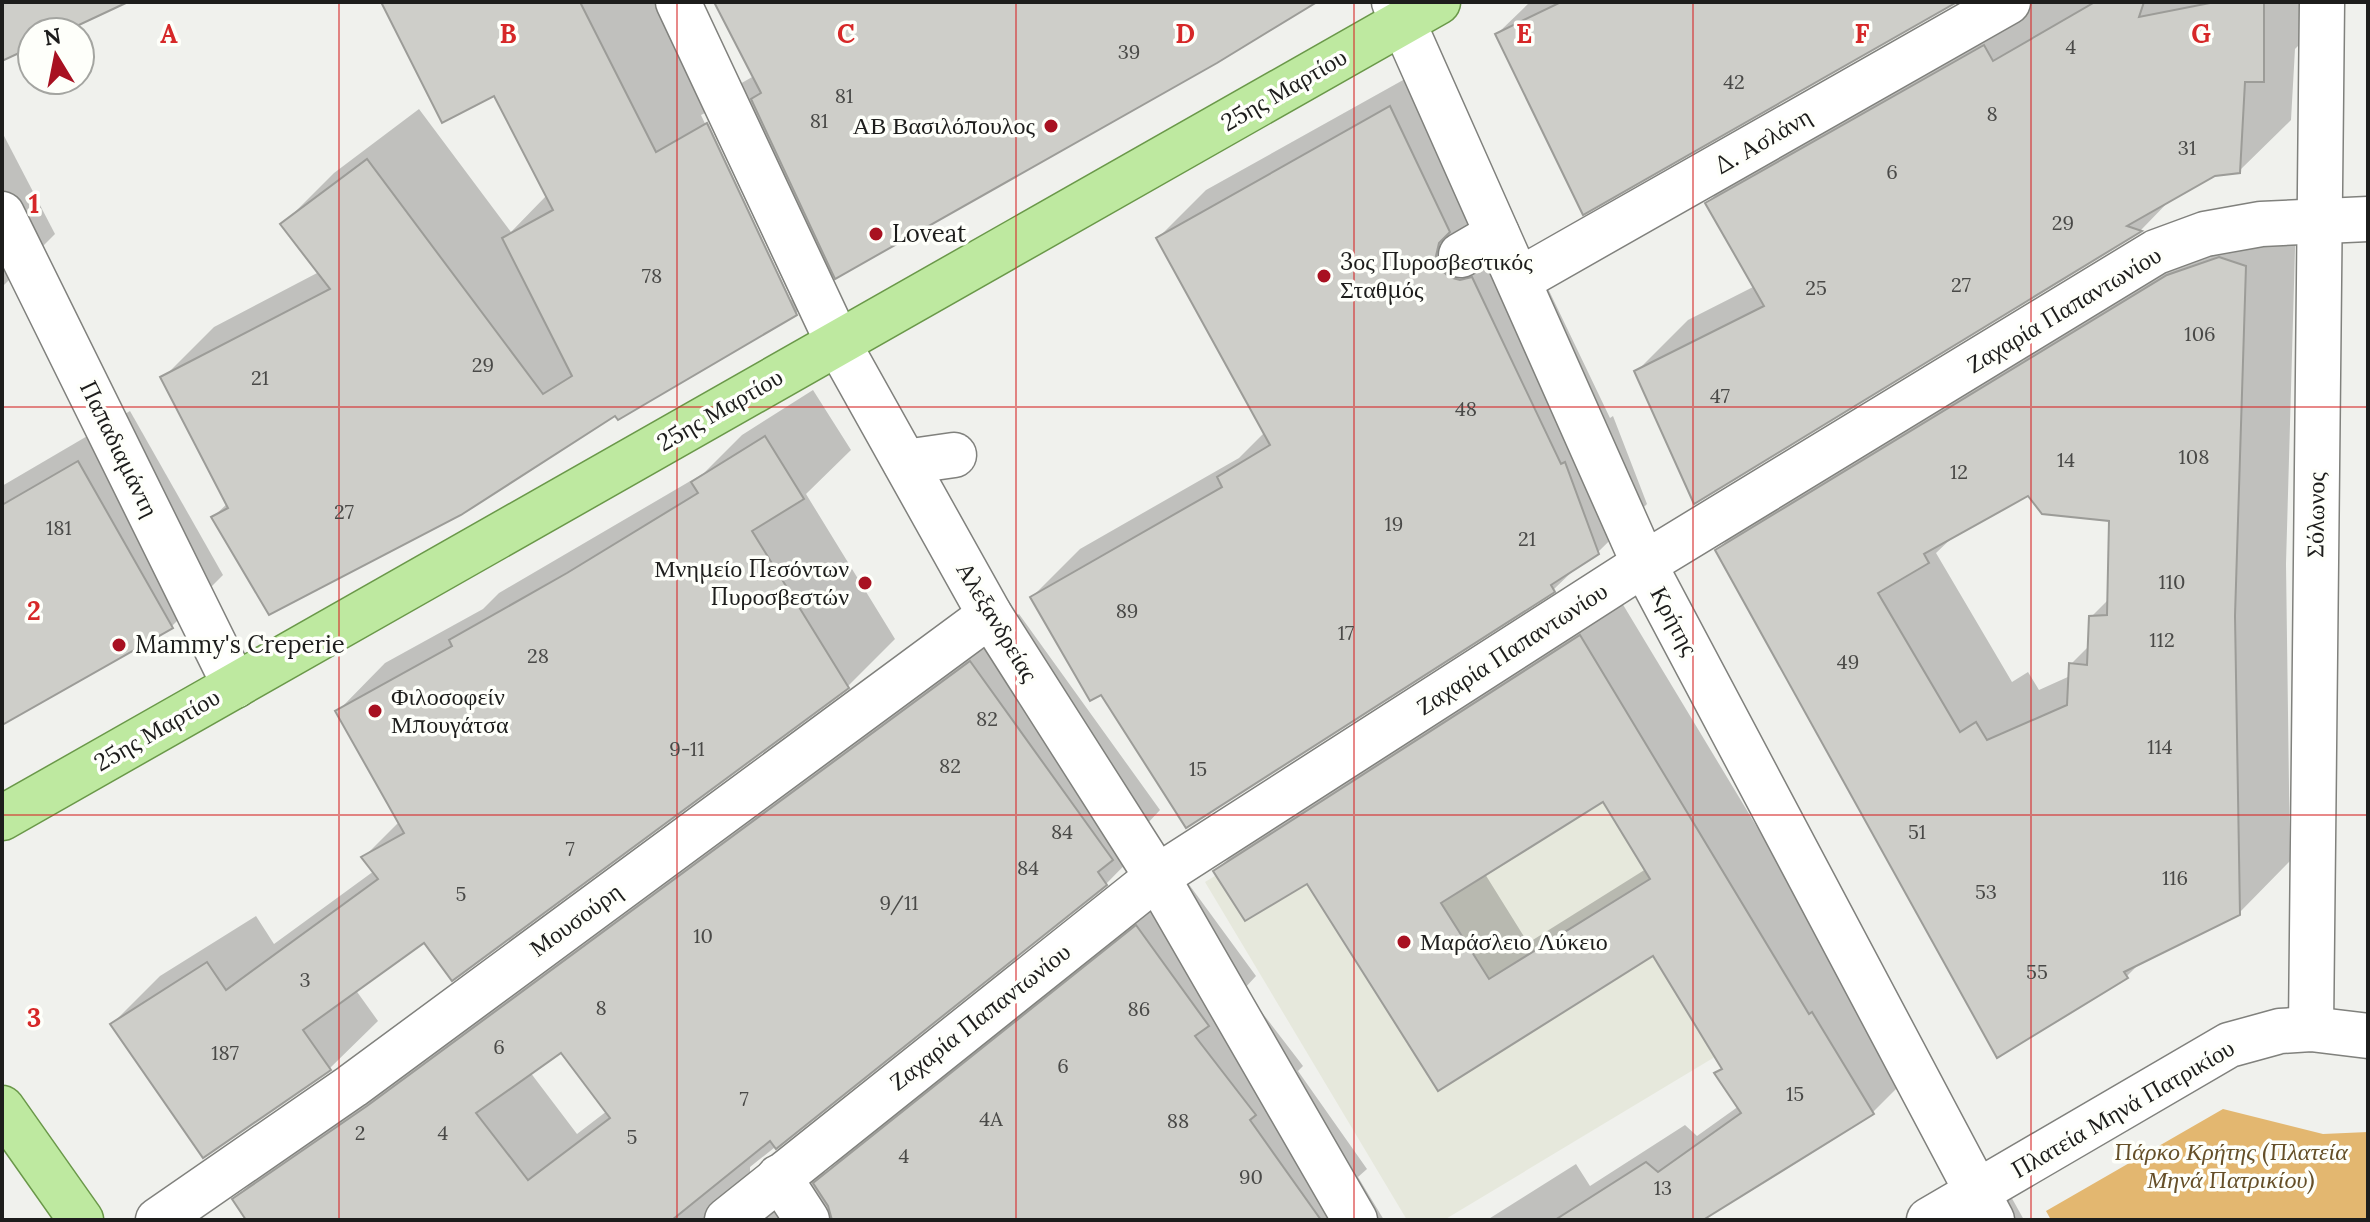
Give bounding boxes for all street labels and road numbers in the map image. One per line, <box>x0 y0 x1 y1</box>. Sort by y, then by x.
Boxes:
street label: 25ης Μαρτίου <box>1215 41 1352 138</box>
street label: Δ. Ασλάνη <box>1709 100 1817 181</box>
street label: Ζαχαρία Παπαντωνίου <box>1961 239 2167 380</box>
street label: 25ης Μαρτίου <box>651 361 788 458</box>
street label: Παπαδιαμάντη <box>73 375 166 522</box>
street label: Σόλωνος <box>2299 471 2332 558</box>
street label: Αλεξανδρείας <box>950 556 1046 688</box>
street label: Ζαχαρία Παπαντωνίου <box>1410 575 1613 722</box>
street label: Κρήτης <box>1643 581 1706 661</box>
street label: 25ης Μαρτίου <box>88 681 225 778</box>
street label: Μουσούρη <box>523 876 628 963</box>
street label: Ζαχαρία Παπαντωνίου <box>883 936 1077 1097</box>
street label: Πλατεία Μηνά Πατρικίου <box>2006 1032 2240 1185</box>

